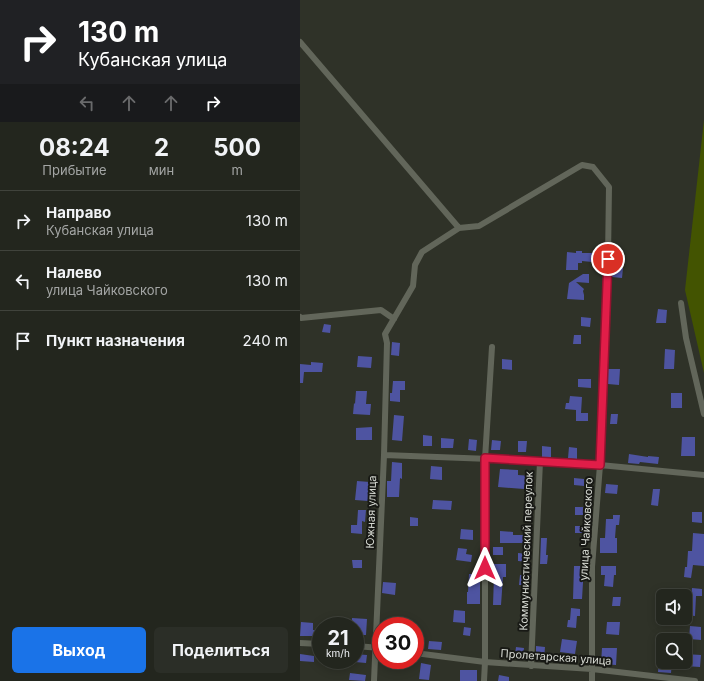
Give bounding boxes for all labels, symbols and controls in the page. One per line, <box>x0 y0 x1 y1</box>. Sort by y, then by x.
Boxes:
text: 130 m <box>78 15 159 49</box>
icon: right <box>12 16 64 68</box>
text: Кубанская улица <box>78 49 227 70</box>
icon: left <box>76 92 98 114</box>
icon: ahead <box>118 92 140 114</box>
icon: ahead <box>160 92 182 114</box>
icon: right <box>202 92 224 114</box>
text: 08:24 <box>39 133 110 162</box>
text: 2 <box>154 133 169 162</box>
text: 500 <box>213 133 261 162</box>
text: Прибытие <box>42 162 106 178</box>
text: мин <box>149 162 174 178</box>
text: m <box>231 162 243 178</box>
text: Направо <box>46 203 111 222</box>
icon: right <box>12 210 34 232</box>
text: 130 m <box>246 211 288 230</box>
text: Кубанская улица <box>46 222 154 238</box>
pin <box>591 242 625 276</box>
icon: arrive <box>597 248 619 270</box>
text: Налево <box>46 263 102 282</box>
icon: left <box>12 270 34 292</box>
text: 130 m <box>246 271 288 290</box>
text: улица Чайковского <box>46 282 168 298</box>
icon: arrive <box>12 330 34 352</box>
text: Пункт назначения <box>46 331 185 350</box>
text: 240 m <box>243 331 288 350</box>
street label: Коммунистический переулок <box>516 471 536 631</box>
street label: Южная улица <box>363 475 379 549</box>
street label: улица Чайковского <box>576 477 596 581</box>
position arrow <box>464 547 506 589</box>
map controls <box>656 589 692 669</box>
button: sound <box>656 589 692 625</box>
speed limit sign: 30 <box>372 617 424 669</box>
text: 21 <box>327 626 349 650</box>
button: Выход <box>12 627 146 673</box>
button: Поделиться <box>154 627 288 673</box>
button: search <box>656 633 692 669</box>
street label: Пролетарская улица <box>500 646 612 668</box>
text: km/h <box>326 647 350 659</box>

